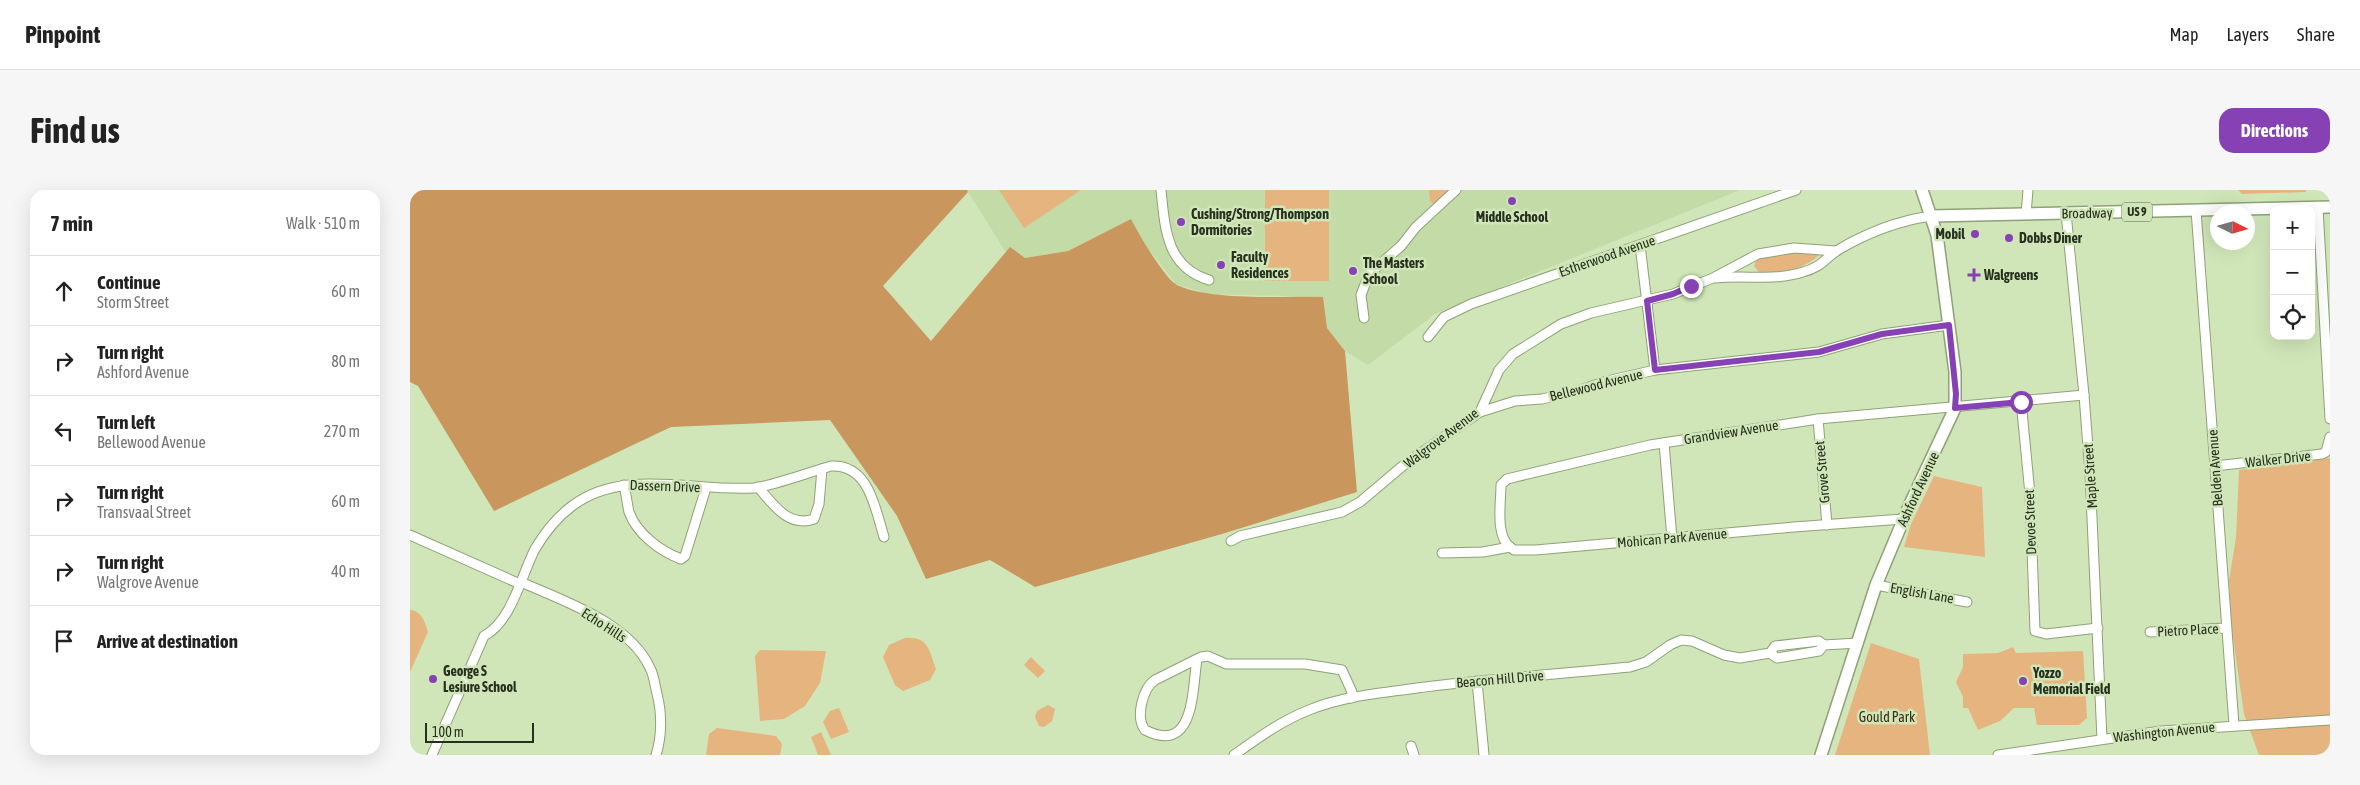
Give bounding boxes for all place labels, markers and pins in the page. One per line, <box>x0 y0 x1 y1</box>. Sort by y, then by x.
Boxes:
marker: Middle School <box>1506 195 1518 207</box>
place label: Cushing/Strong/Thompson Dormitories <box>1191 206 1329 238</box>
place label: Middle School <box>1476 209 1549 225</box>
marker: Cushing/Strong/Thompson Dormitories <box>1175 216 1187 228</box>
place label: Mobil <box>1935 226 1965 242</box>
marker: Mobil <box>1969 228 1981 240</box>
place label: Dobbs Diner <box>2019 230 2083 246</box>
marker: Dobbs Diner <box>2003 232 2015 244</box>
place label: Faculty Residences <box>1231 249 1289 281</box>
place label: The Masters School <box>1363 255 1424 287</box>
marker: Faculty Residences <box>1215 259 1227 271</box>
marker: The Masters School <box>1347 265 1359 277</box>
place label: Walgreens <box>1983 267 2038 283</box>
marker: Walgreens <box>1968 269 1980 281</box>
place label: George S Lesiure School <box>443 663 517 695</box>
place label: Yozzo Memorial Field <box>2032 665 2111 697</box>
marker: George S Lesiure School <box>427 673 439 685</box>
marker: Yozzo Memorial Field <box>2017 675 2029 687</box>

